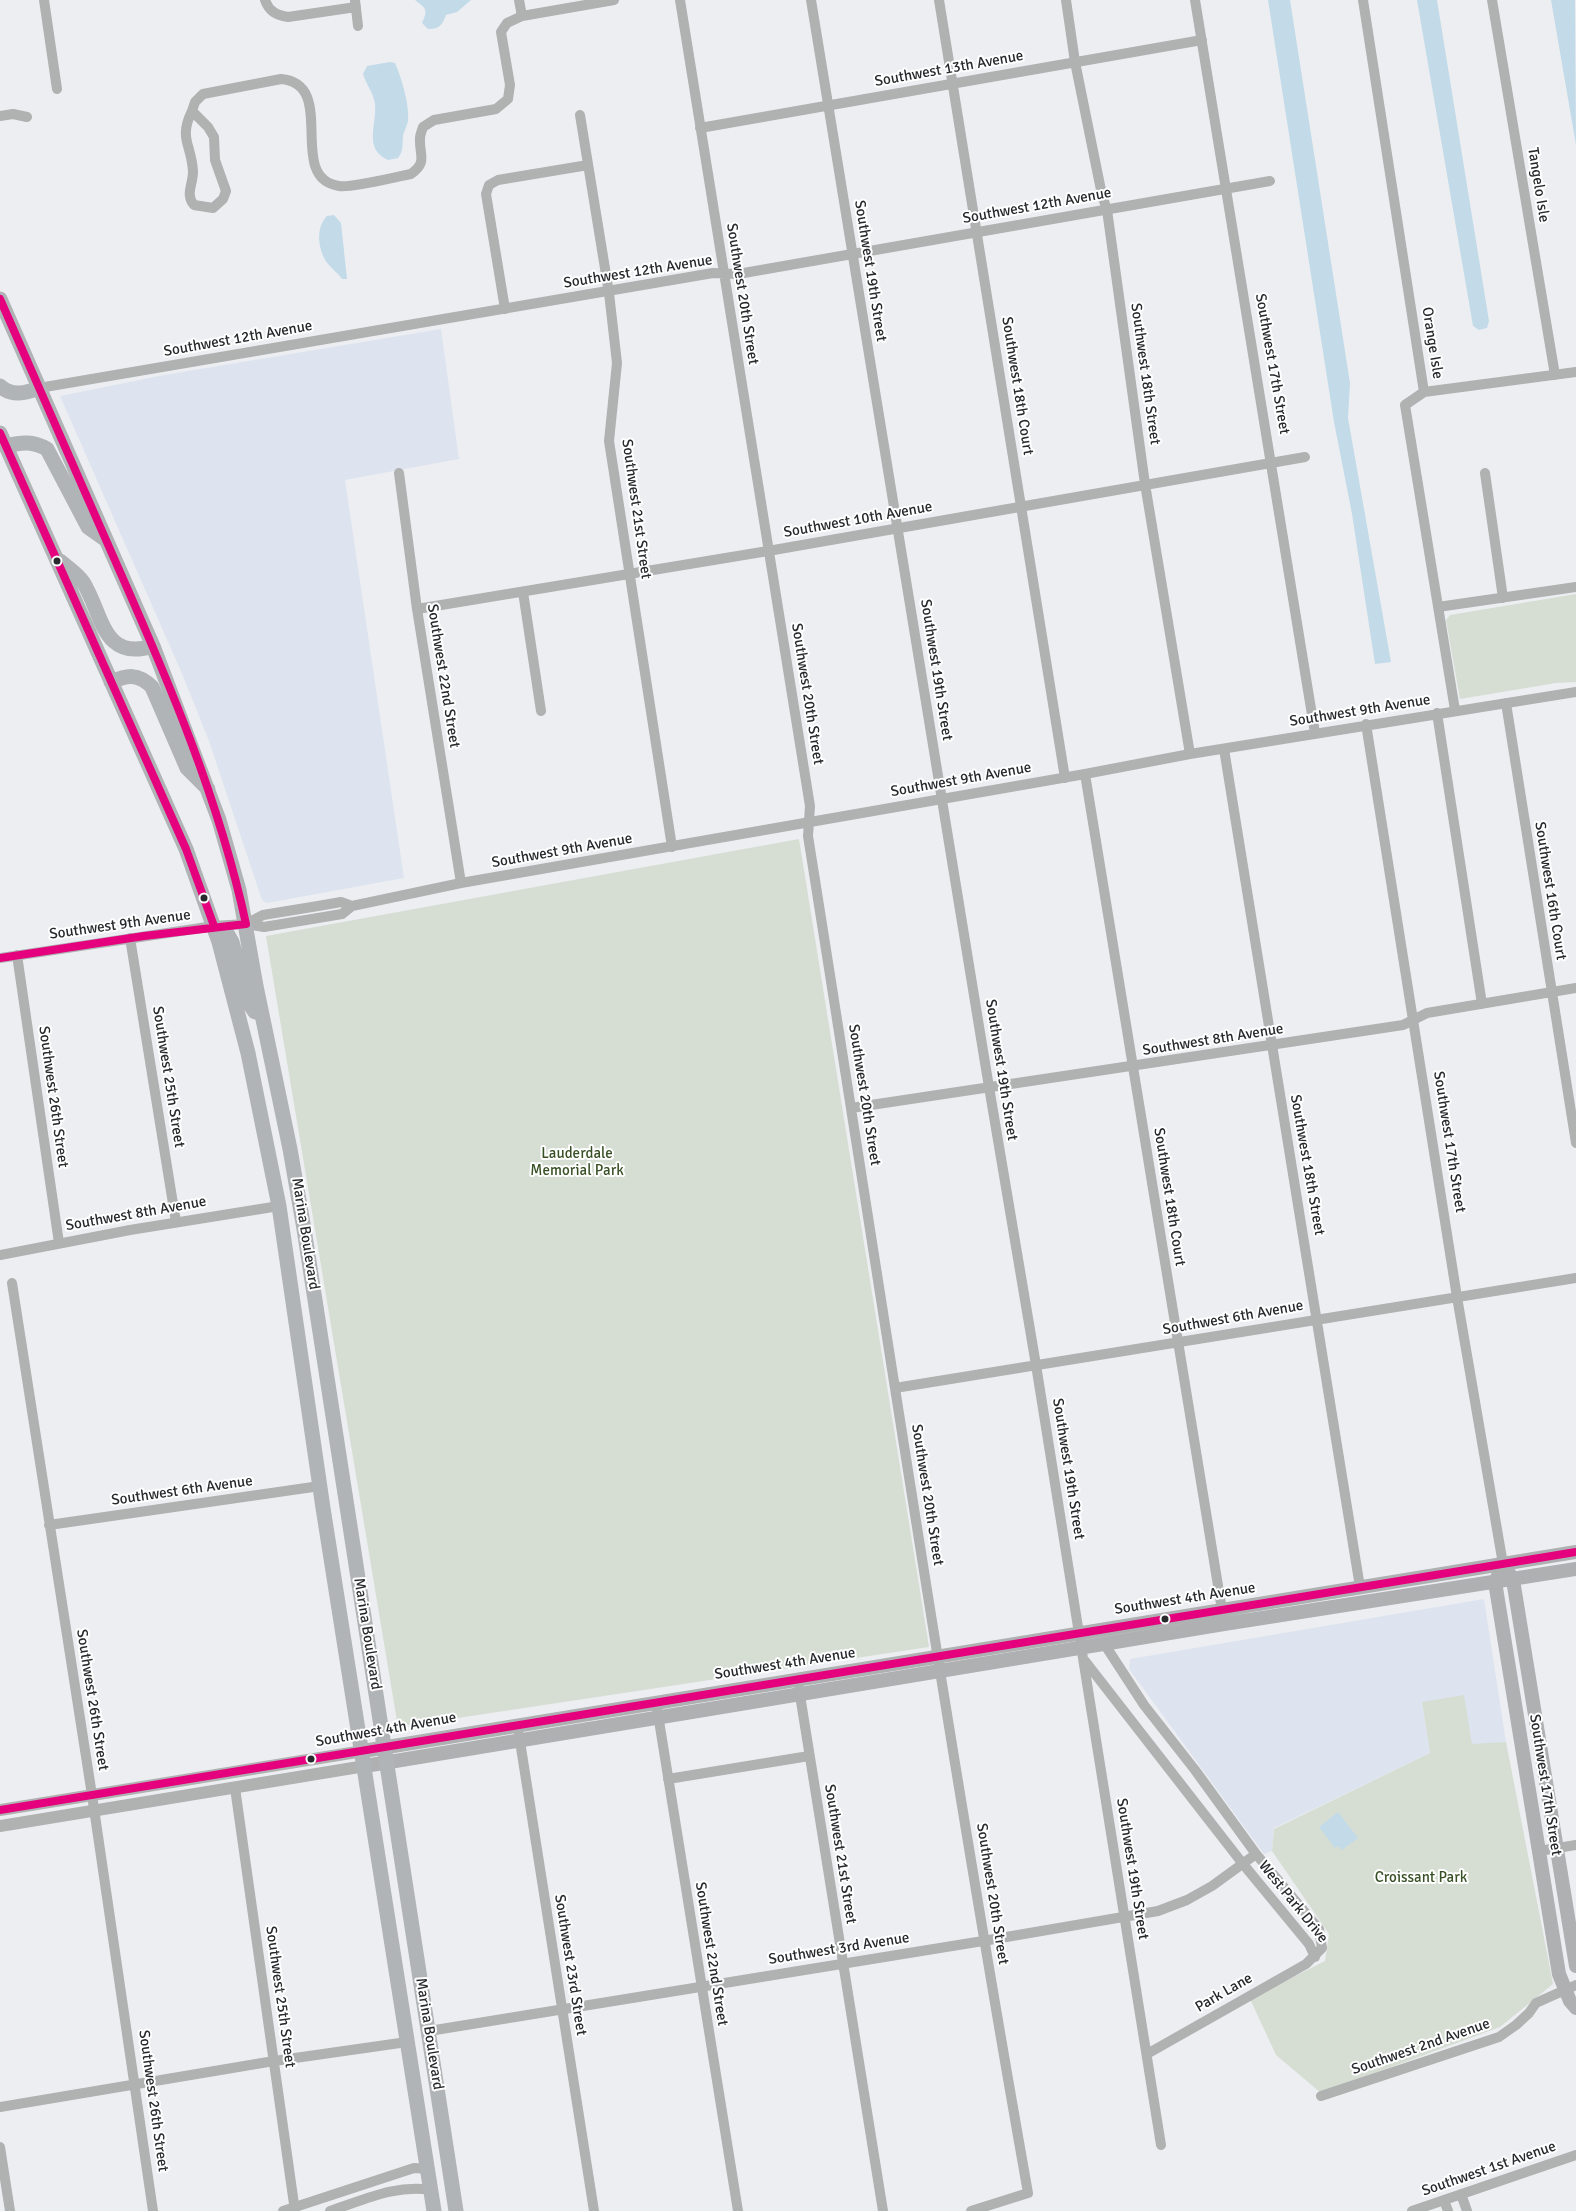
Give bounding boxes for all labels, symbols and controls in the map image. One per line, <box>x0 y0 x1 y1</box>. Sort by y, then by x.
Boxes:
street label: Southwest 13th Avenue <box>873 47 1025 91</box>
street label: Tangelo Isle <box>1523 146 1553 224</box>
street label: Southwest 12th Avenue <box>961 184 1113 228</box>
street label: Southwest 19th Street <box>850 199 890 343</box>
street label: Southwest 20th Street <box>722 222 762 366</box>
street label: Southwest 12th Avenue <box>562 251 714 293</box>
street label: Southwest 17th Street <box>1251 292 1293 436</box>
street label: Southwest 18th Street <box>1126 302 1164 446</box>
street label: Orange Isle <box>1417 306 1447 380</box>
street label: Southwest 18th Court <box>997 316 1037 456</box>
street label: Southwest 12th Avenue <box>162 317 314 361</box>
street label: Southwest 21st Street <box>617 438 655 580</box>
street label: Southwest 10th Avenue <box>782 498 934 542</box>
unlabelled marker <box>52 556 62 566</box>
street label: Southwest 19th Street <box>916 598 956 742</box>
street label: Southwest 22nd Street <box>423 603 463 749</box>
street label: Southwest 20th Street <box>787 622 827 766</box>
street label: Southwest 9th Avenue <box>1288 691 1432 731</box>
street label: Southwest 9th Avenue <box>889 759 1033 801</box>
street label: Southwest 16th Court <box>1530 821 1570 961</box>
street label: Southwest 9th Avenue <box>490 830 634 872</box>
unlabelled marker <box>199 893 209 903</box>
street label: Southwest 9th Avenue <box>48 906 192 944</box>
street label: Southwest 19th Street <box>981 998 1021 1142</box>
street label: Southwest 25th Street <box>148 1005 188 1149</box>
street label: Southwest 8th Avenue <box>1141 1020 1285 1060</box>
street label: Southwest 20th Street <box>844 1023 884 1167</box>
street label: Southwest 26th Street <box>34 1025 72 1169</box>
street label: Southwest 17th Street <box>1429 1070 1469 1214</box>
street label: Southwest 18th Street <box>1286 1093 1328 1237</box>
street label: Southwest 18th Court <box>1149 1127 1189 1267</box>
park label: Lauderdale Memorial Park <box>530 1145 624 1180</box>
street label: Marina Boulevard <box>287 1177 323 1291</box>
street label: Southwest 8th Avenue <box>64 1193 208 1235</box>
street label: Southwest 6th Avenue <box>1161 1297 1305 1339</box>
street label: Southwest 19th Street <box>1048 1397 1088 1541</box>
street label: Southwest 20th Street <box>907 1423 947 1567</box>
street label: Southwest 6th Avenue <box>110 1472 254 1510</box>
street label: Marina Boulevard <box>349 1577 385 1691</box>
street label: Southwest 4th Avenue <box>1113 1579 1257 1619</box>
unlabelled marker <box>1160 1614 1170 1624</box>
street label: Southwest 26th Street <box>72 1628 112 1772</box>
street label: Southwest 4th Avenue <box>713 1644 857 1684</box>
street label: Southwest 4th Avenue <box>314 1709 458 1751</box>
street label: Southwest 17th Street <box>1525 1713 1565 1857</box>
unlabelled marker <box>306 1754 316 1764</box>
street label: Southwest 21st Street <box>820 1783 860 1925</box>
street label: Southwest 19th Street <box>1112 1797 1152 1941</box>
street label: Southwest 20th Street <box>972 1822 1012 1966</box>
street label: West Park Drive <box>1254 1857 1332 1947</box>
park label: Croissant Park <box>1375 1869 1467 1887</box>
street label: Southwest 22nd Street <box>691 1881 731 2027</box>
street label: Southwest 23rd Street <box>550 1893 590 2037</box>
street label: Southwest 25th Street <box>261 1925 299 2069</box>
street label: Southwest 3rd Avenue <box>767 1929 911 1969</box>
street label: Park Lane <box>1192 1969 1256 2017</box>
street label: Marina Boulevard <box>411 1977 447 2091</box>
street label: Southwest 2nd Avenue <box>1349 2015 1493 2079</box>
street label: Southwest 26th Street <box>134 2029 172 2173</box>
street label: Southwest 1st Avenue <box>1419 2138 1559 2200</box>

